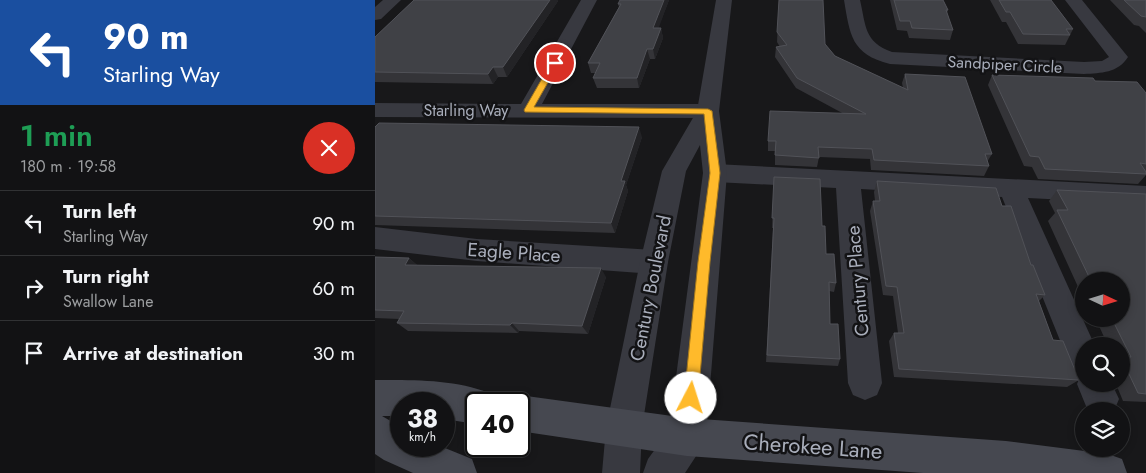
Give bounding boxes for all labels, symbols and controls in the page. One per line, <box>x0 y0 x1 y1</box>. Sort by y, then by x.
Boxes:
text: 90 m <box>103 12 189 62</box>
icon: left <box>20 20 85 85</box>
pin <box>534 42 576 84</box>
icon: arrive <box>541 49 569 77</box>
street label: Sandpiper Circle <box>947 50 1063 79</box>
text: Starling Way <box>103 58 220 90</box>
street label: Starling Way <box>424 99 509 122</box>
text: 1 min <box>20 114 93 157</box>
button: close <box>303 122 355 174</box>
text: 180 m · 19:58 <box>20 155 116 178</box>
text: Turn left <box>63 198 136 225</box>
icon: left <box>20 209 48 237</box>
text: 90 m <box>312 210 355 237</box>
street label: Century Boulevard <box>623 213 678 363</box>
street label: Century Place <box>839 224 876 338</box>
text: Starling Way <box>63 225 148 248</box>
street label: Eagle Place <box>467 236 562 269</box>
text: Turn right <box>63 263 149 290</box>
north arrow <box>1075 272 1130 328</box>
map controls <box>1075 272 1130 457</box>
icon: right <box>20 274 48 302</box>
text: 60 m <box>312 275 355 302</box>
text: Swallow Lane <box>63 290 153 313</box>
button: search <box>1075 337 1130 392</box>
icon: arrive <box>20 339 48 367</box>
text: Arrive at destination <box>63 340 243 367</box>
text: 30 m <box>313 340 355 367</box>
position arrow <box>664 371 716 423</box>
speed limit sign: 40 <box>465 392 530 457</box>
text: 38 <box>407 400 438 436</box>
button: layers <box>1075 402 1130 457</box>
street label: Cherokee Lane <box>742 425 884 467</box>
text: km/h <box>409 428 436 446</box>

